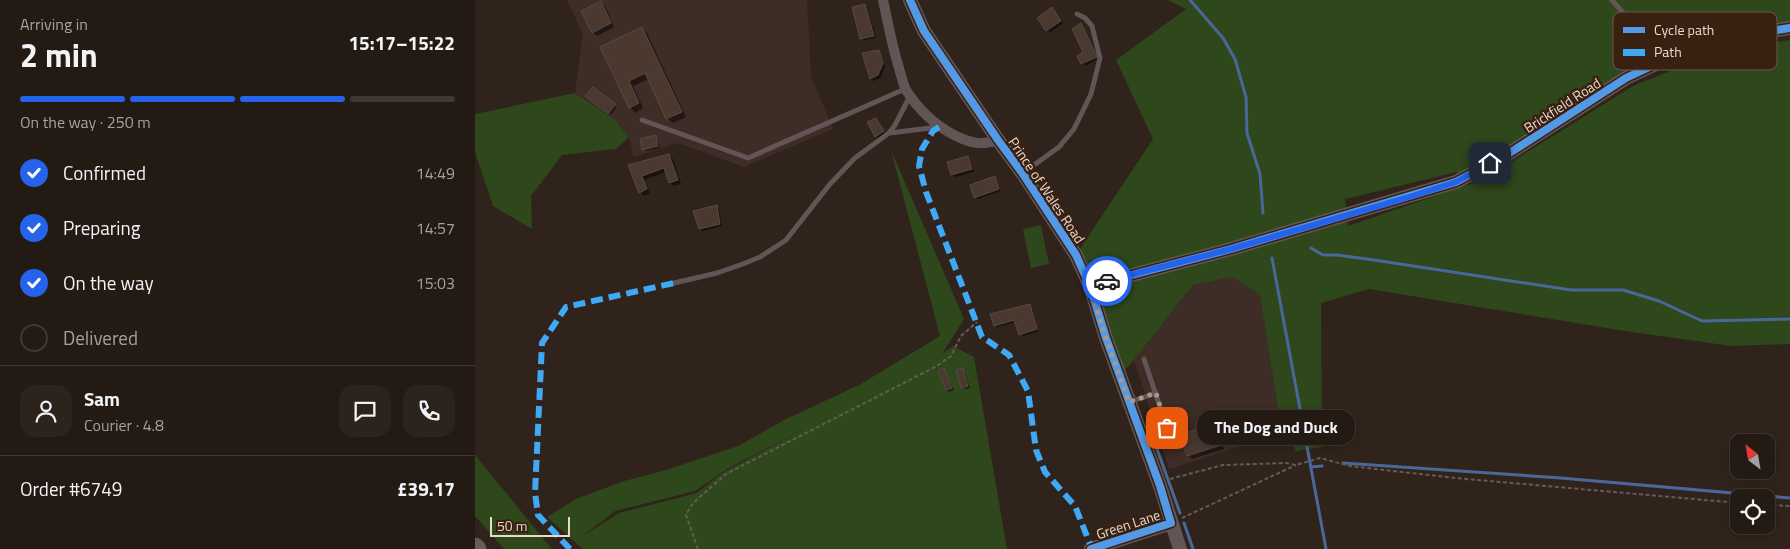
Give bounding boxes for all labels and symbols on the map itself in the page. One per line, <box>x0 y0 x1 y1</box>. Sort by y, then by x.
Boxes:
legend <box>1613 12 1777 70</box>
text: Cycle path <box>1654 19 1714 40</box>
text: Path <box>1654 41 1682 62</box>
street label: Brickfield Road <box>1519 72 1605 138</box>
street label: Prince of Wales Road <box>1004 133 1090 247</box>
pin <box>1469 142 1511 184</box>
courier <box>1082 256 1132 306</box>
pin <box>1146 407 1188 449</box>
callout: The Dog and Duck <box>1197 410 1355 446</box>
north arrow <box>1730 434 1775 479</box>
street label: Green Lane <box>1093 504 1163 544</box>
scale bar <box>490 514 570 537</box>

